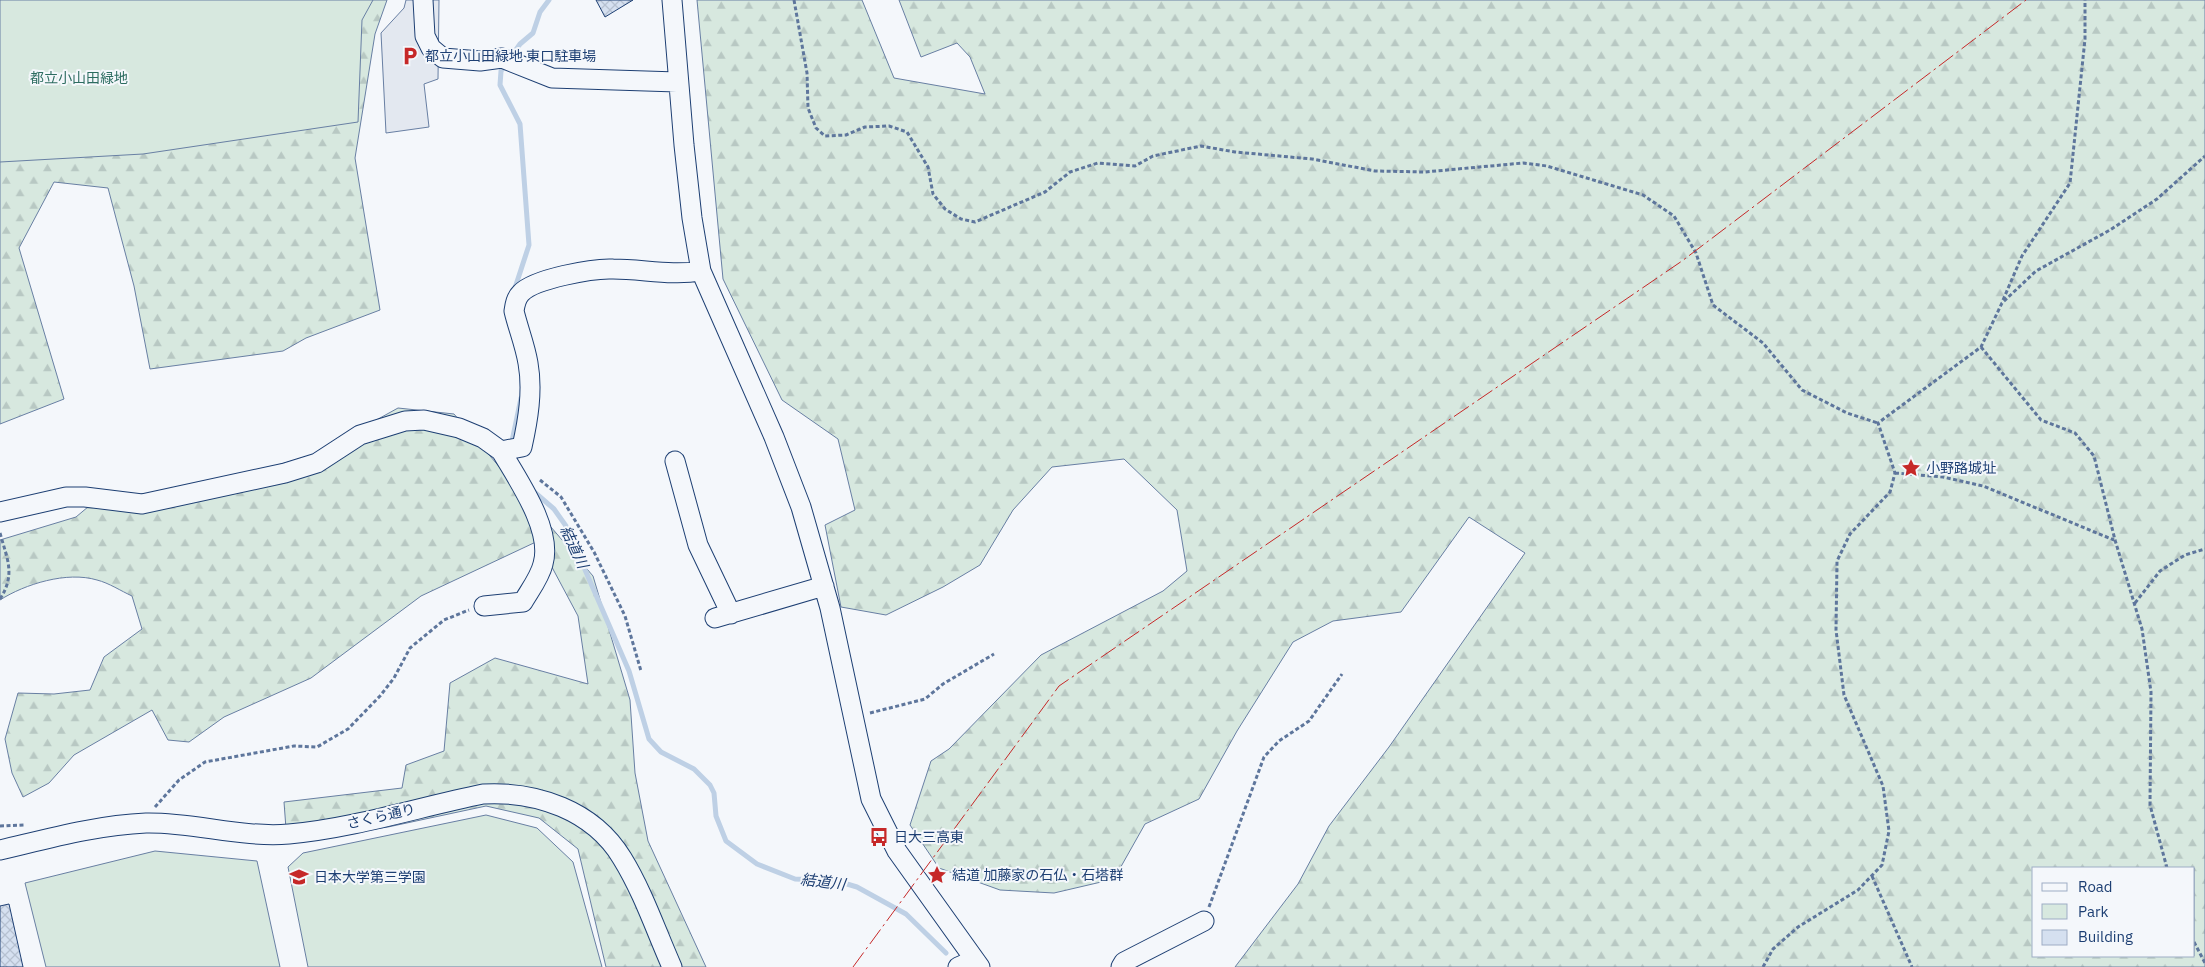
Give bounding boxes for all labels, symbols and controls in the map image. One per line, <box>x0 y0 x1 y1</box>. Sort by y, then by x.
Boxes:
parking icon: 都立小山田緑地 東口駐車場 <box>399 45 421 67</box>
place label: 都立小山田緑地 東口駐車場 <box>425 47 596 65</box>
park label: 都立小山田緑地 <box>30 69 128 87</box>
place icon: 小野路城址 <box>1900 457 1922 479</box>
place label: 小野路城址 <box>1926 459 1996 477</box>
water label: 結道川 <box>556 522 593 573</box>
street label: さくら通り <box>345 799 417 833</box>
bus stop icon: 日大三高東 <box>868 826 890 848</box>
place label: 日大三高東 <box>894 828 964 846</box>
place icon: 結道 加藤家の石仏・石塔群 <box>926 864 948 886</box>
school or university icon: 日本大学第三学園 <box>288 866 310 888</box>
place label: 結道 加藤家の石仏・石塔群 <box>952 866 1123 884</box>
legend <box>2032 867 2195 957</box>
place label: 日本大学第三学園 <box>314 868 426 886</box>
water label: 結道川 <box>800 869 849 894</box>
text: Road <box>2078 877 2113 896</box>
text: Park <box>2078 902 2108 921</box>
text: Building <box>2078 927 2133 946</box>

